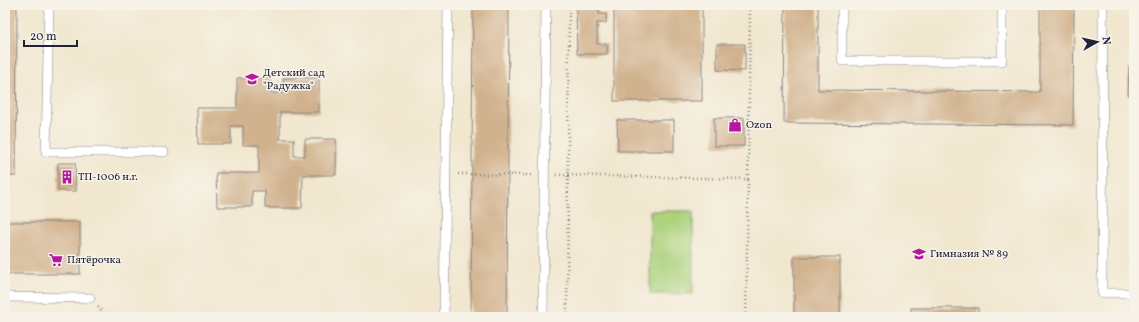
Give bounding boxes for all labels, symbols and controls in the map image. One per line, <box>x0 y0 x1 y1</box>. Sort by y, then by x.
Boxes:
scale bar <box>24 22 77 48</box>
north arrow <box>1077 22 1117 62</box>
text: 20 m <box>30 29 57 45</box>
text: N <box>1097 36 1113 46</box>
place label: Детский сад "Радужка" <box>263 66 325 94</box>
school or university icon: Детский сад "Радужка" <box>244 71 260 87</box>
shop icon: Ozon <box>727 117 743 133</box>
place label: Ozon <box>746 118 772 133</box>
building icon: ТП-1006 н.г. <box>59 169 75 185</box>
place label: ТП-1006 н.г. <box>78 170 138 185</box>
school or university icon: Гимназия № 89 <box>911 246 927 262</box>
place label: Гимназия № 89 <box>930 247 1008 262</box>
supermarket icon: Пятёрочка <box>48 252 64 268</box>
place label: Пятёрочка <box>67 253 121 268</box>

